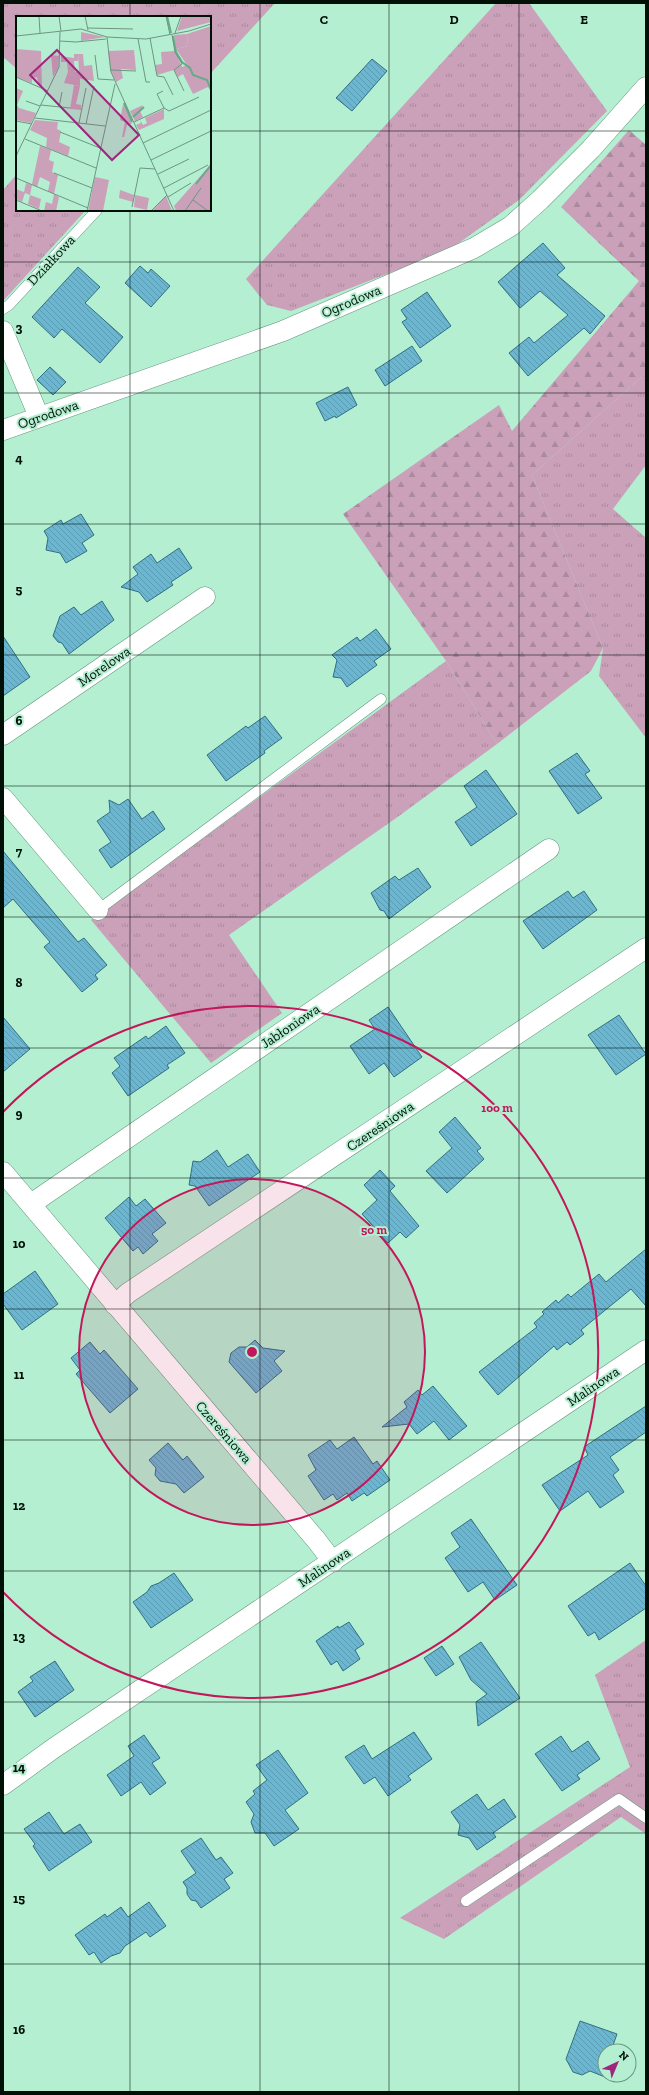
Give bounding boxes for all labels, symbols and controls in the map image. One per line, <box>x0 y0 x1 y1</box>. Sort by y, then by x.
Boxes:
text: C <box>320 12 328 27</box>
text: D <box>449 12 459 27</box>
text: E <box>580 12 588 27</box>
inset map <box>16 16 211 211</box>
street label: Działkowa <box>24 232 79 289</box>
street label: Ogrodowa <box>319 281 384 322</box>
text: 3 <box>16 320 23 335</box>
street label: Ogrodowa <box>16 396 81 433</box>
text: 4 <box>15 451 23 466</box>
text: 5 <box>16 582 23 597</box>
street label: Morelowa <box>75 642 134 690</box>
text: 6 <box>16 713 23 728</box>
text: 7 <box>16 844 23 859</box>
text: 8 <box>15 975 23 990</box>
street label: Jabłoniowa <box>257 1000 323 1052</box>
street label: Czereśniowa <box>344 1098 417 1155</box>
text: 100 m <box>481 1101 513 1115</box>
text: 9 <box>16 1106 23 1121</box>
text: 50 m <box>361 1223 387 1237</box>
text: 10 <box>13 1236 26 1251</box>
centre of rings <box>245 1345 259 1359</box>
street label: Malinowa <box>564 1363 623 1410</box>
text: 11 <box>14 1367 25 1382</box>
street label: Czereśniowa <box>192 1398 256 1467</box>
text: 12 <box>13 1498 25 1513</box>
street label: Malinowa <box>295 1544 354 1591</box>
text: 13 <box>13 1629 25 1644</box>
text: 14 <box>13 1760 26 1775</box>
text: 15 <box>13 1891 25 1906</box>
text: 16 <box>13 2022 25 2037</box>
north arrow <box>597 2043 637 2083</box>
text: N <box>616 2049 632 2064</box>

